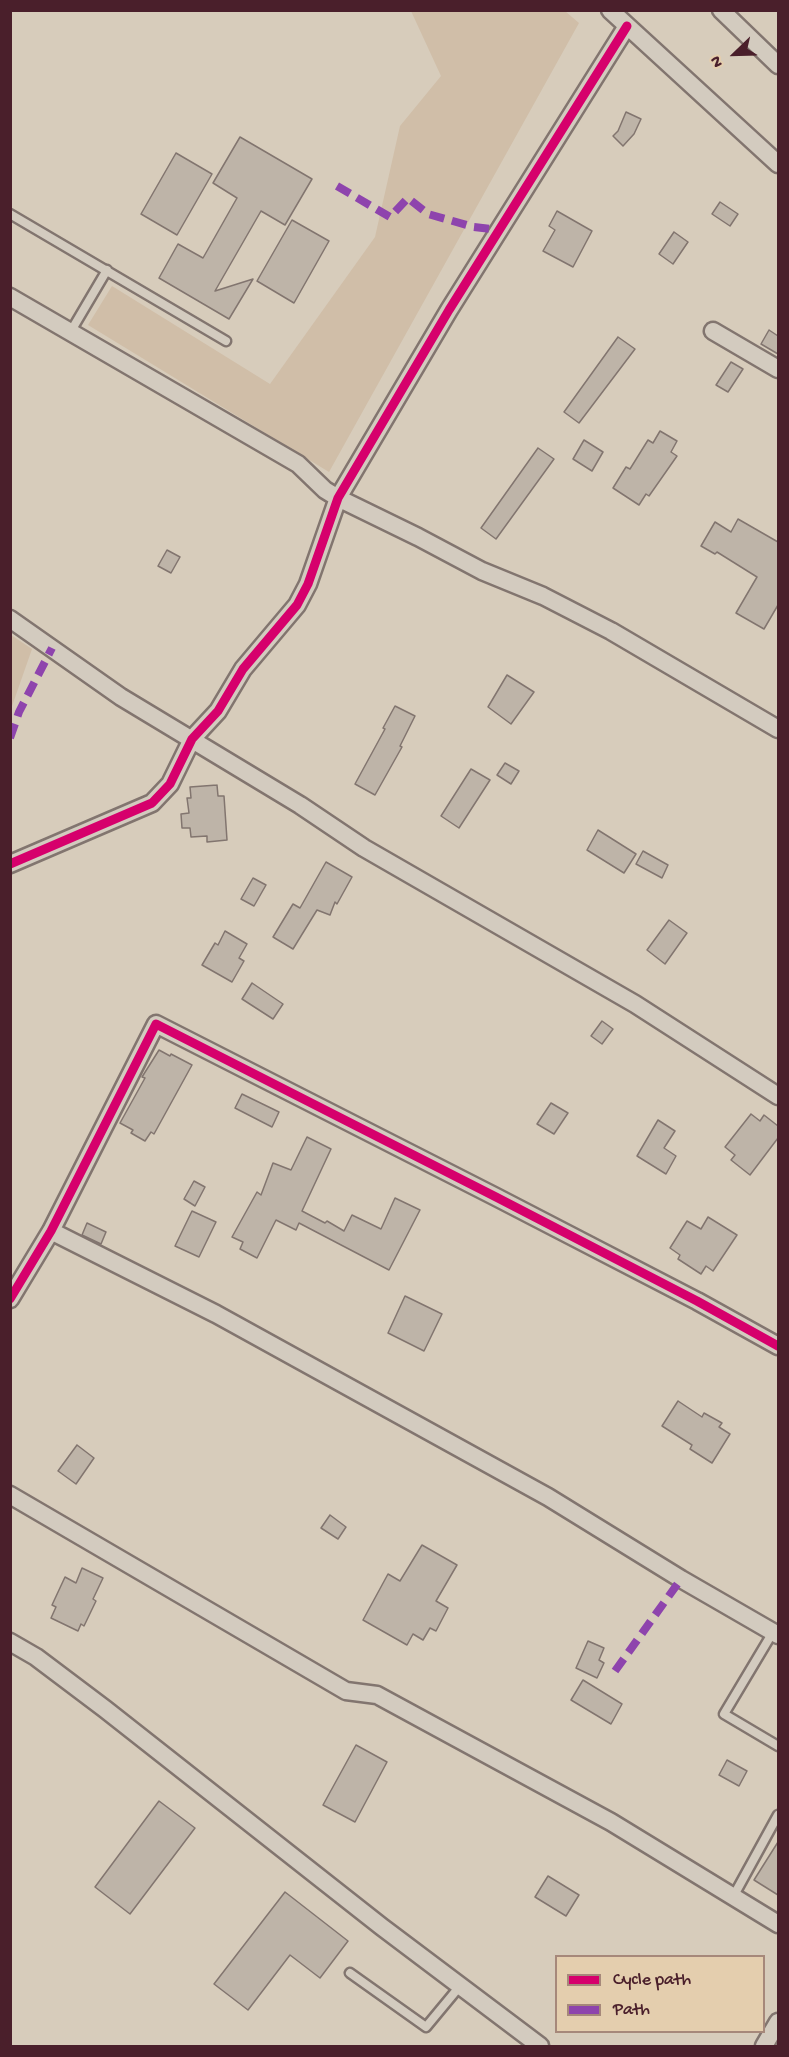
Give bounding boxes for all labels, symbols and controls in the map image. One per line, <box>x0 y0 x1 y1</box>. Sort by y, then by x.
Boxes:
north arrow <box>705 24 765 84</box>
text: N <box>707 53 729 70</box>
legend <box>555 1955 765 2033</box>
text: Cycle path <box>613 1970 691 1991</box>
text: Path <box>613 2000 650 2021</box>

